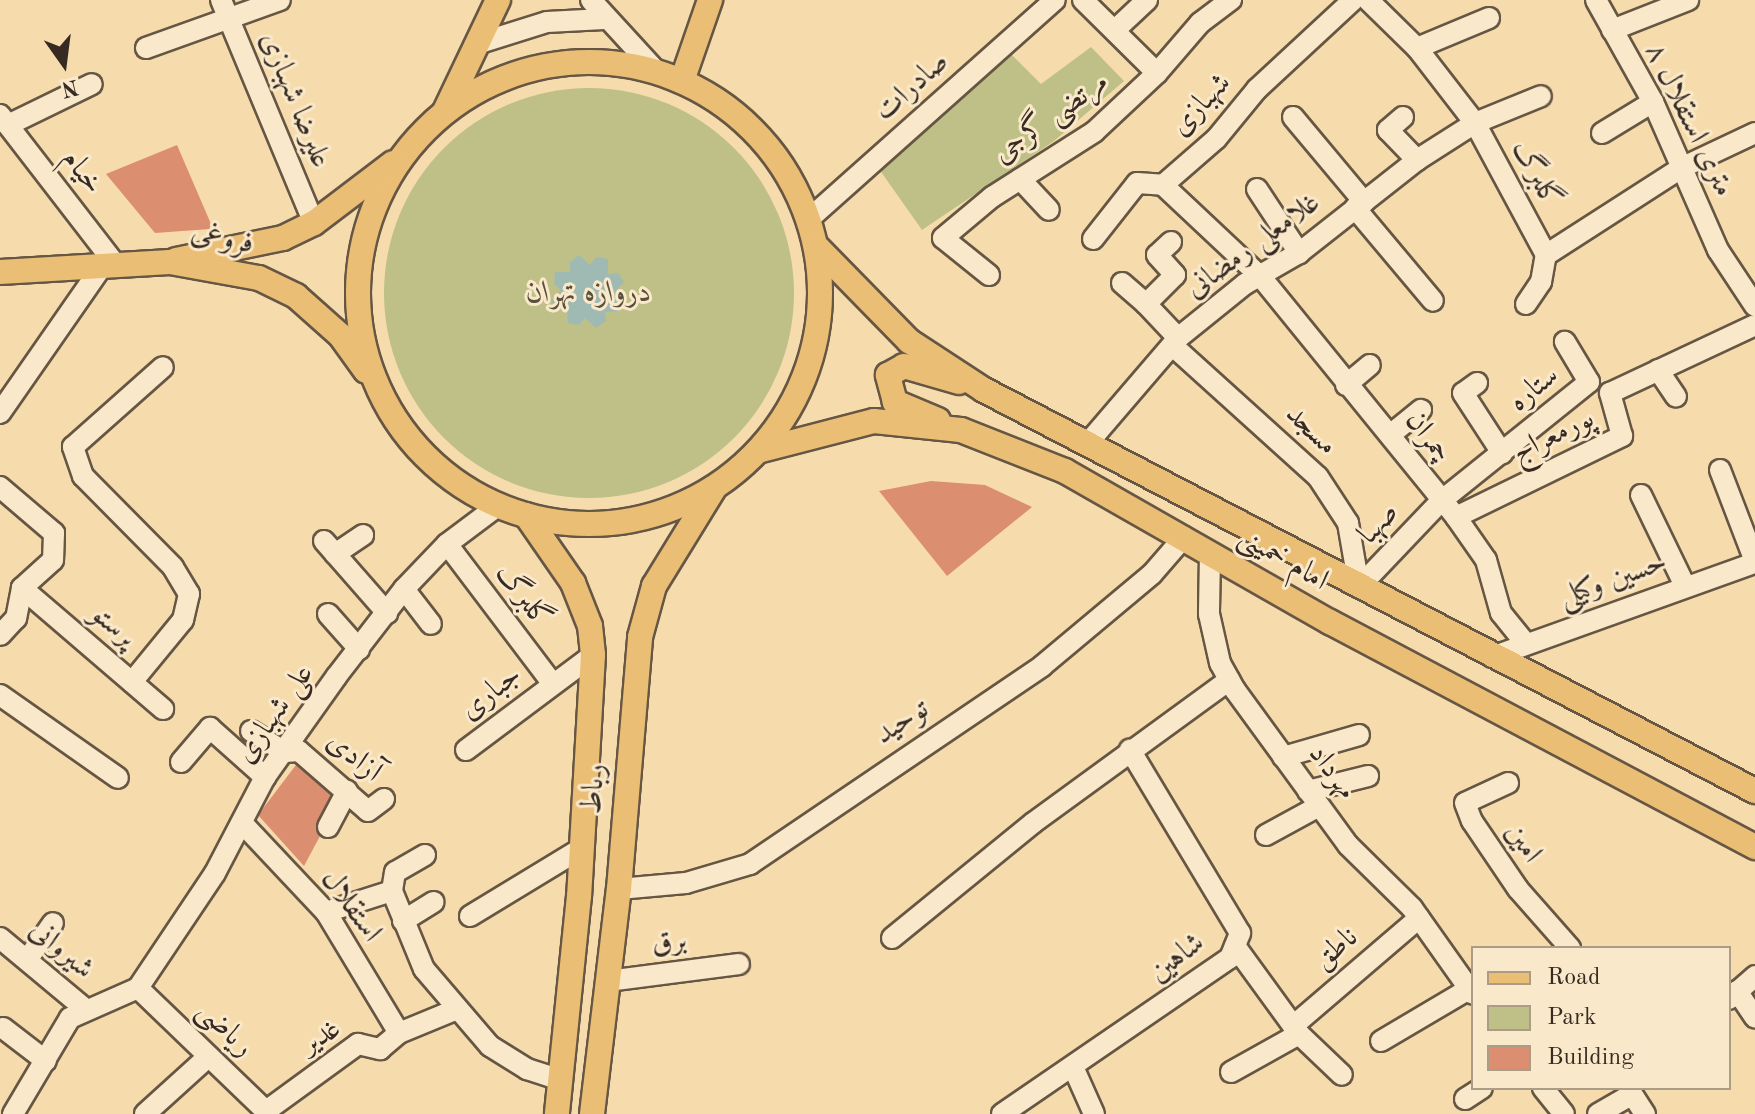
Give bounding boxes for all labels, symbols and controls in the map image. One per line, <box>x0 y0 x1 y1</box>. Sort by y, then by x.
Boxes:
north arrow <box>24 24 104 104</box>
street label: علیرضا شهبازی <box>251 27 339 173</box>
street label: ۸ متری استقلال <box>1636 37 1742 203</box>
street label: صادرات <box>867 44 957 130</box>
street label: مرتضی گرجی <box>986 64 1116 172</box>
street label: شهبازی <box>1163 66 1239 144</box>
text: N <box>59 75 81 100</box>
street label: گلبرگ <box>1503 134 1569 214</box>
street label: خیام <box>53 142 111 202</box>
street label: غلامعلی رمضانی <box>1179 185 1327 307</box>
street label: فروغی <box>187 215 257 263</box>
park label: دروازه تهران <box>526 275 652 311</box>
street label: ستاره <box>1502 358 1566 420</box>
street label: مسجد <box>1277 397 1345 463</box>
street label: پورمعراج <box>1506 401 1600 471</box>
street label: چمران <box>1397 404 1459 470</box>
street label: صهبا <box>1351 496 1407 552</box>
street label: امام خمینی <box>1232 519 1334 599</box>
street label: حسین وکیلی <box>1554 544 1672 616</box>
street label: گلبرگ <box>487 557 559 635</box>
street label: پرستو <box>83 596 143 656</box>
street label: علی شهبازی <box>228 657 322 771</box>
street label: جباری <box>453 658 529 728</box>
street label: توحید <box>868 691 936 753</box>
street label: آزادی <box>319 724 389 790</box>
street label: مهرداد <box>1300 737 1364 807</box>
street label: رباط <box>574 762 614 816</box>
street label: امین <box>1497 816 1549 870</box>
street label: استقلال <box>313 863 389 949</box>
street label: شیروانی <box>21 912 101 988</box>
street label: ناطق <box>1306 920 1366 978</box>
street label: برق <box>650 923 688 963</box>
street label: شاهین <box>1142 925 1212 991</box>
legend <box>1471 946 1731 1090</box>
text: Road <box>1547 966 1600 990</box>
street label: ریاضی <box>189 993 261 1065</box>
text: Park <box>1547 1006 1596 1030</box>
street label: غدیر <box>295 1011 347 1063</box>
text: Building <box>1547 1046 1634 1070</box>

